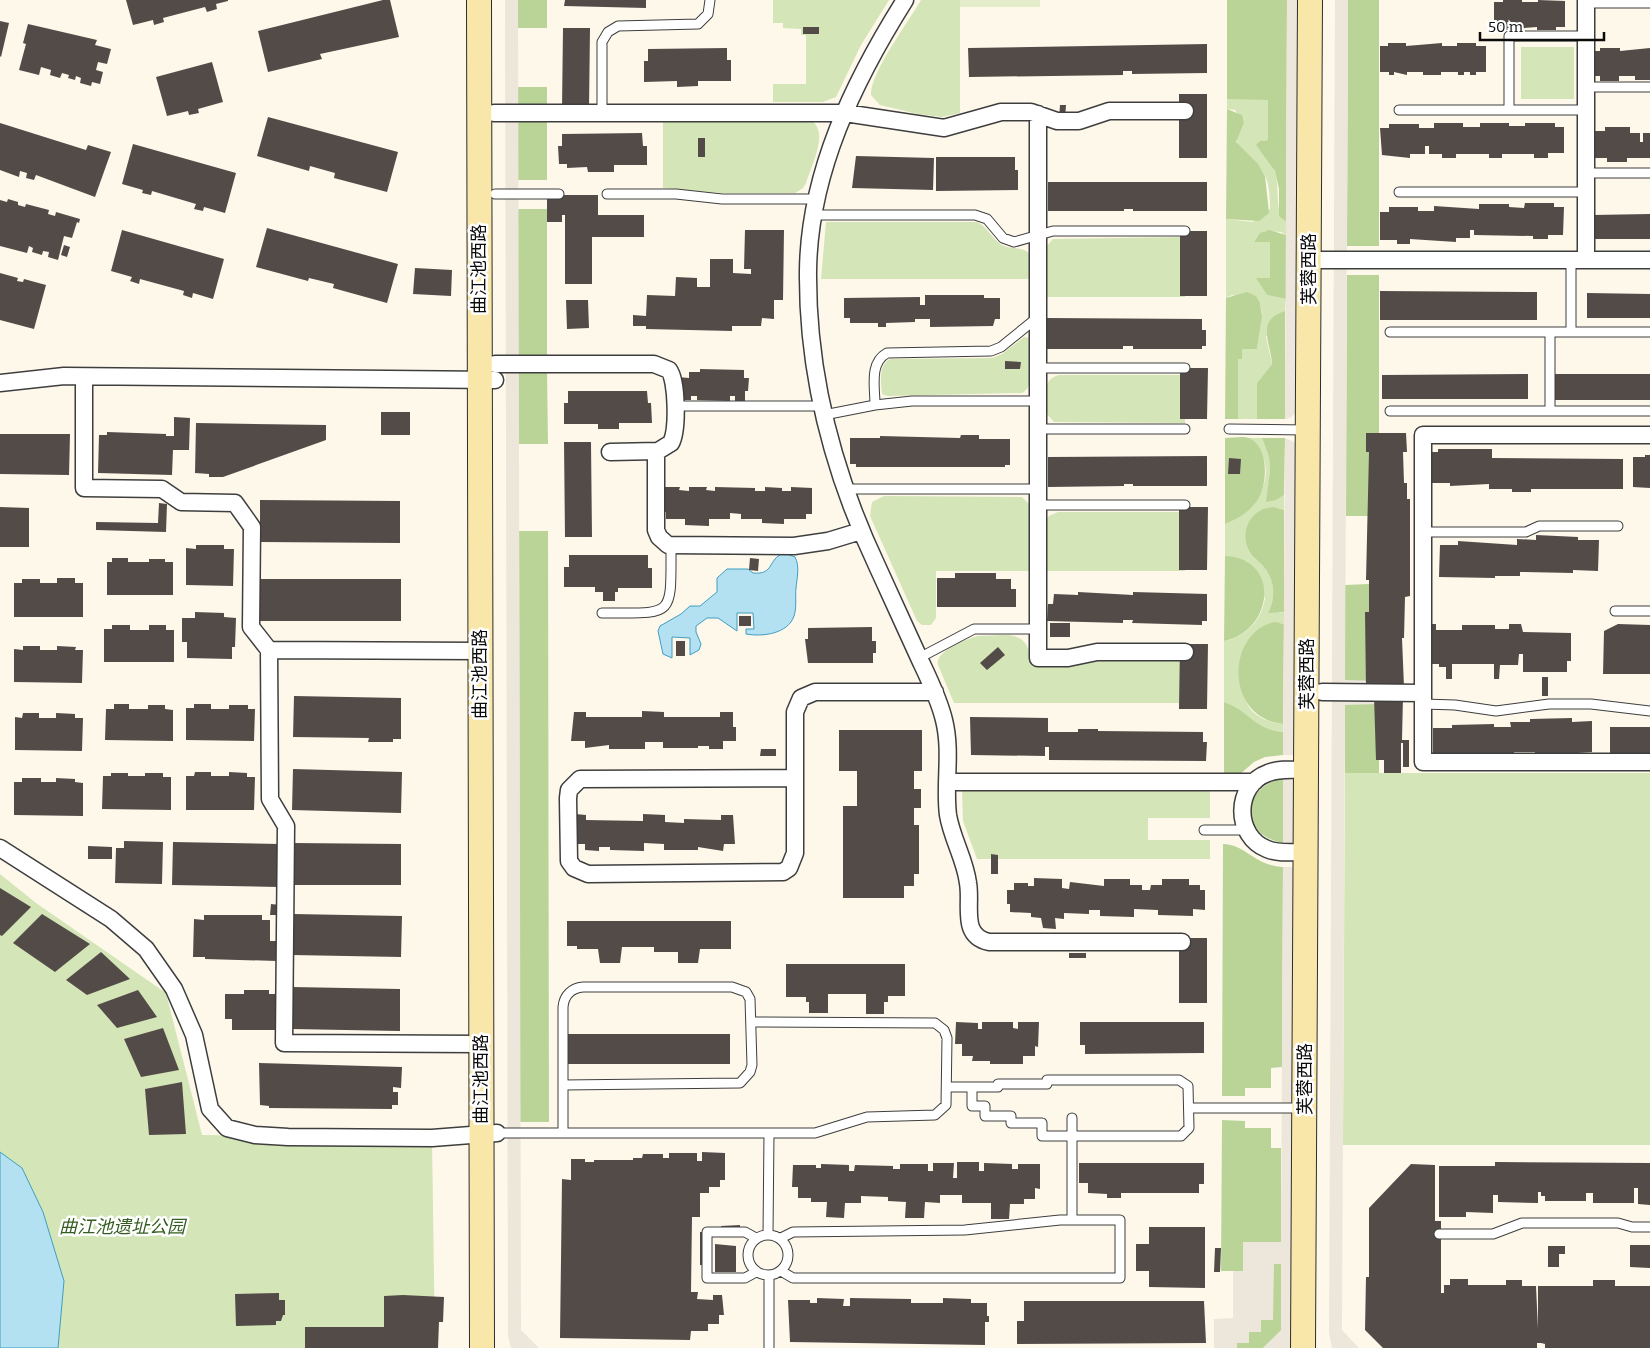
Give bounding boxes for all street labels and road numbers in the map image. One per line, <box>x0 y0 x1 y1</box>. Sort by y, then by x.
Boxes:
street label: 曲江池西路 <box>468 224 490 314</box>
street label: 芙蓉西路 <box>1298 233 1320 305</box>
street label: 曲江池西路 <box>469 629 491 719</box>
street label: 芙蓉西路 <box>1296 638 1318 710</box>
street label: 曲江池西路 <box>470 1034 492 1124</box>
street label: 芙蓉西路 <box>1294 1043 1316 1115</box>

